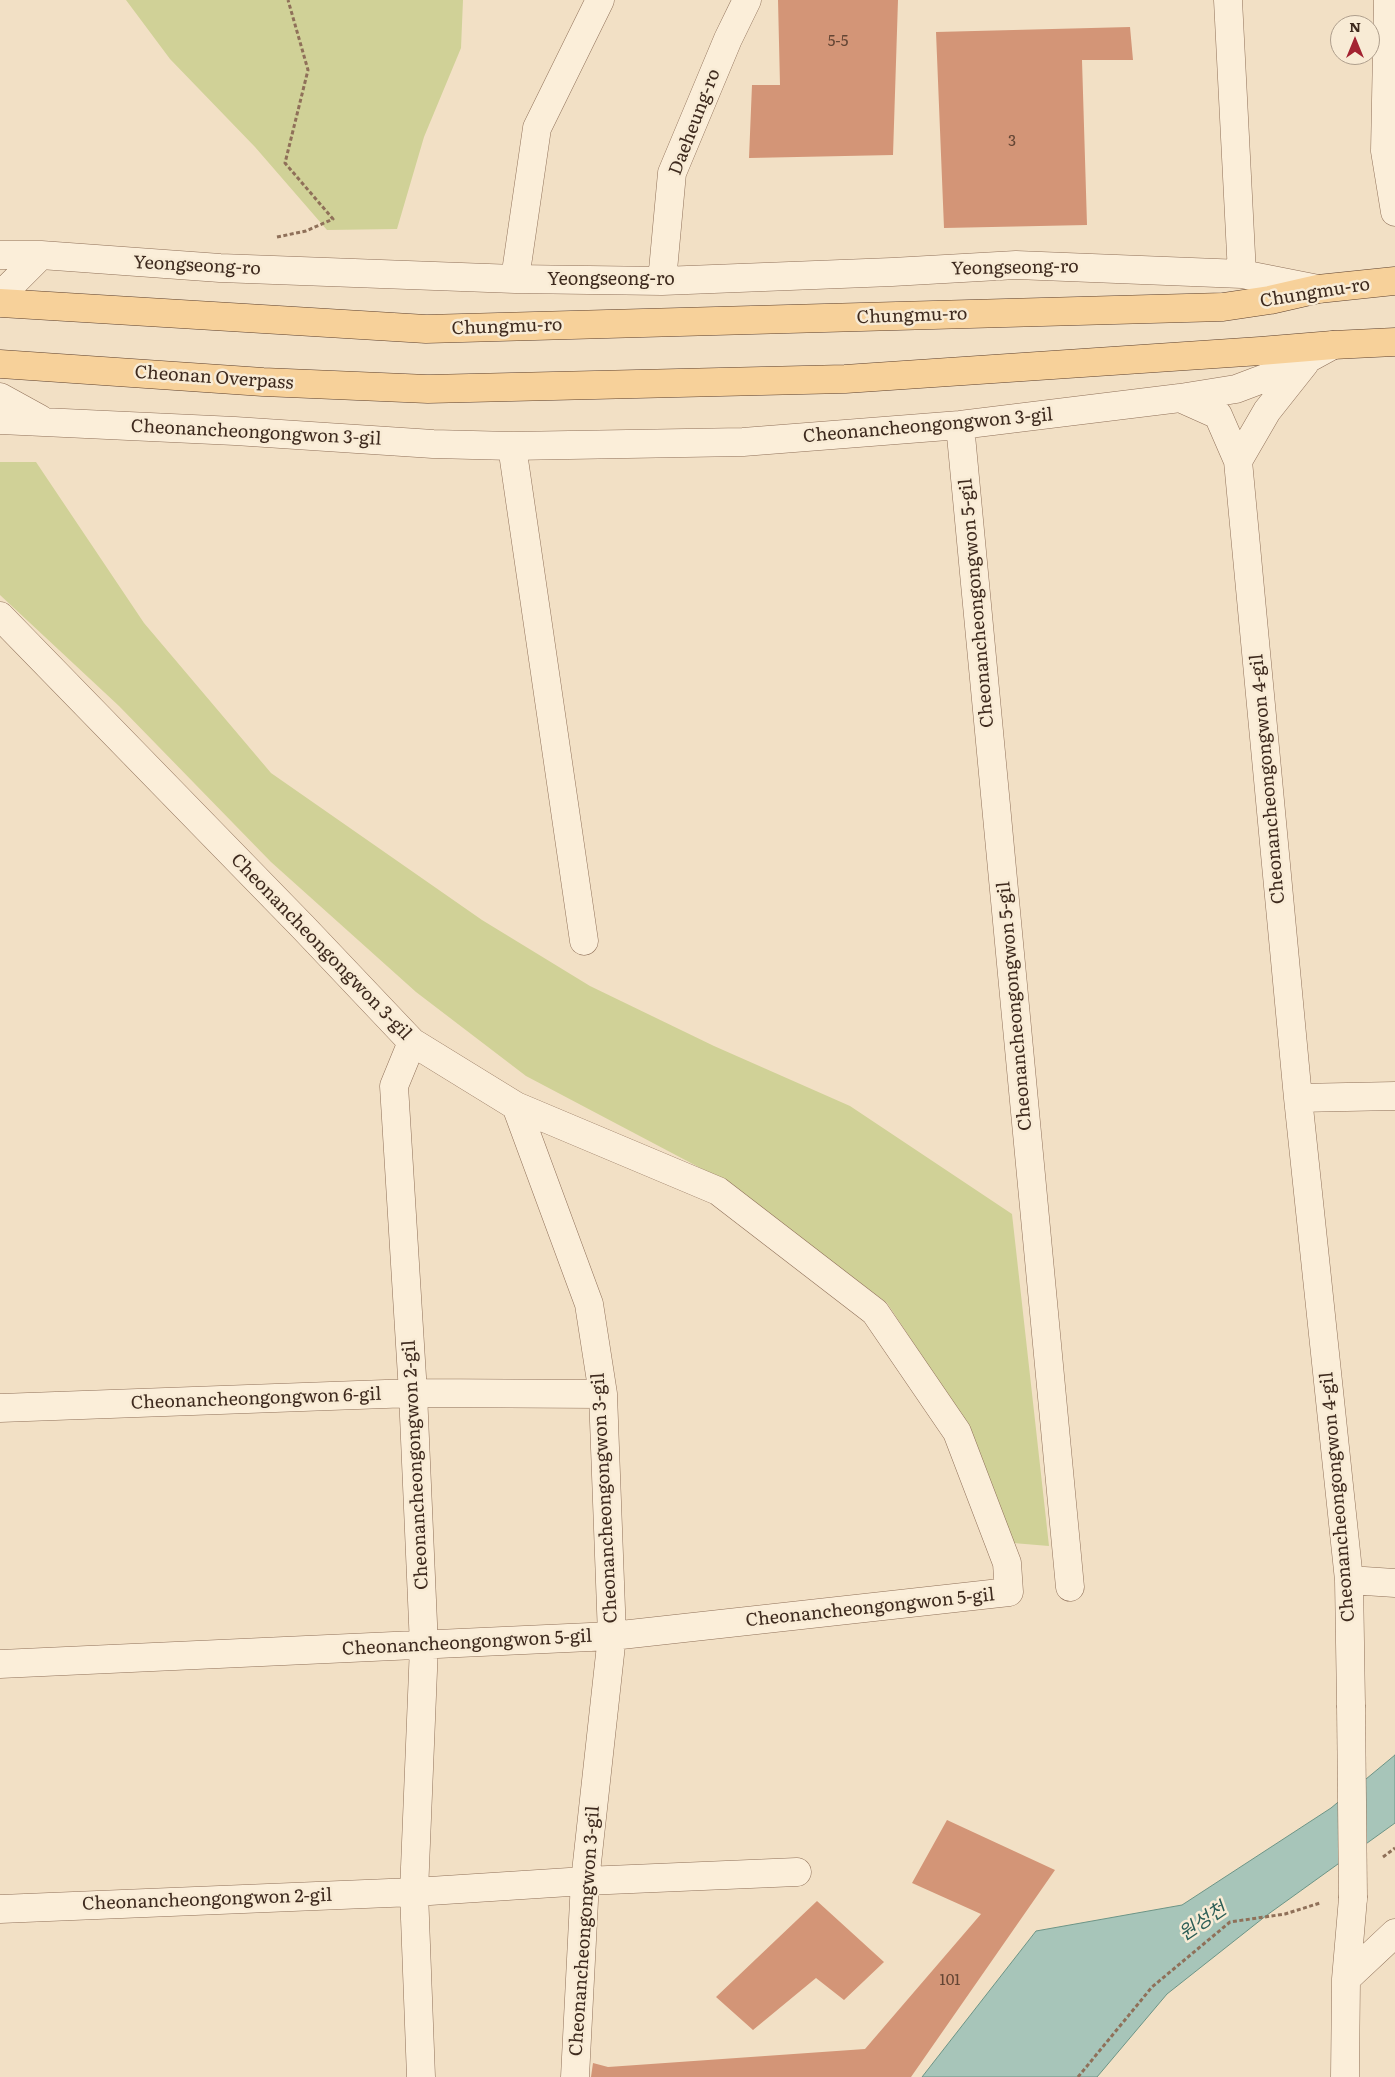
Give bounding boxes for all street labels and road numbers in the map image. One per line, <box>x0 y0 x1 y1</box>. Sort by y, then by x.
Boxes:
street label: Daeheung-ro <box>665 66 725 178</box>
street label: Yeongseong-ro <box>133 252 261 280</box>
street label: Yeongseong-ro <box>951 256 1079 280</box>
street label: Yeongseong-ro <box>547 269 675 291</box>
street label: Chungmu-ro <box>1259 274 1371 312</box>
street label: Chungmu-ro <box>856 303 968 329</box>
street label: Chungmu-ro <box>451 314 563 340</box>
street label: Cheonan Overpass <box>134 362 294 394</box>
street label: Cheonancheongongwon 3-gil <box>802 404 1054 448</box>
street label: Cheonancheongongwon 3-gil <box>130 416 382 450</box>
street label: Cheonancheongongwon 5-gil <box>955 477 999 729</box>
street label: Cheonancheongongwon 4-gil <box>1246 653 1290 905</box>
street label: Cheonancheongongwon 3-gil <box>226 849 416 1045</box>
street label: Cheonancheongongwon 5-gil <box>993 880 1037 1132</box>
street label: Cheonancheongongwon 2-gil <box>399 1340 433 1590</box>
street label: Cheonancheongongwon 4-gil <box>1316 1371 1360 1623</box>
street label: Cheonancheongongwon 3-gil <box>588 1372 622 1624</box>
street label: Cheonancheongongwon 6-gil <box>130 1384 382 1414</box>
street label: Cheonancheongongwon 5-gil <box>744 1584 996 1632</box>
street label: Cheonancheongongwon 5-gil <box>342 1626 592 1660</box>
street label: Cheonancheongongwon 3-gil <box>565 1805 605 2057</box>
street label: Cheonancheongongwon 2-gil <box>82 1885 332 1915</box>

